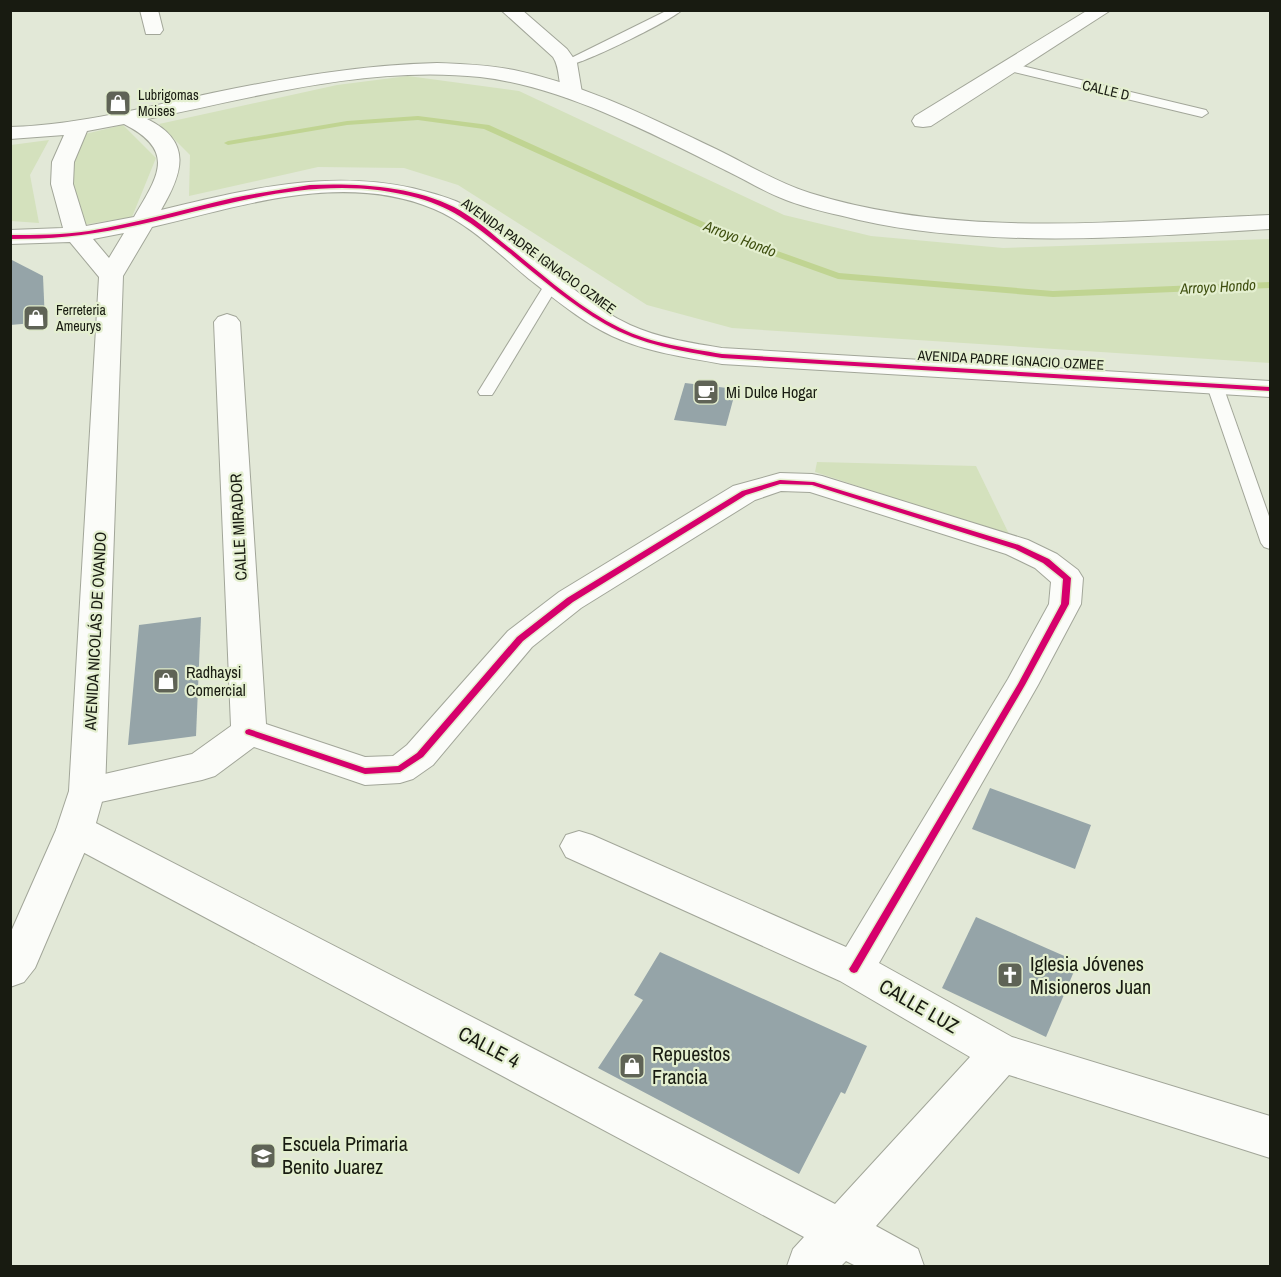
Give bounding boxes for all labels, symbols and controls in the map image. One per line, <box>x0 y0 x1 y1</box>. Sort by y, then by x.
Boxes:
street label: CALLE D <box>1081 76 1131 104</box>
place label: Lubrigomas Moises <box>138 86 199 120</box>
shop icon: Lubrigomas Moises <box>103 88 133 118</box>
street label: AVENIDA PADRE IGNACIO OZMEE <box>457 193 620 318</box>
water label: Arroyo Hondo <box>700 215 780 262</box>
water label: Arroyo Hondo <box>1179 274 1257 299</box>
place label: Ferreteria Ameurys <box>55 301 106 335</box>
shop icon: Ferreteria Ameurys <box>21 303 51 333</box>
street label: AVENIDA PADRE IGNACIO OZMEE <box>916 346 1105 374</box>
cafe icon: Mi Dulce Hogar <box>691 377 721 407</box>
place label: Mi Dulce Hogar <box>726 381 818 403</box>
street label: CALLE MIRADOR <box>224 472 252 581</box>
street label: AVENIDA NICOLÁS DE OVANDO <box>79 531 111 732</box>
place label: Radhaysi Comercial <box>186 661 246 701</box>
shop icon: Radhaysi Comercial <box>151 666 181 696</box>
place label: Iglesia Jóvenes Misioneros Juan <box>1030 950 1151 1000</box>
church icon: Iglesia Jóvenes Misioneros Juan <box>995 960 1025 990</box>
street label: CALLE LUZ <box>875 972 964 1039</box>
street label: CALLE 4 <box>454 1019 525 1074</box>
place label: Repuestos Francia <box>652 1040 730 1090</box>
shop icon: Repuestos Francia <box>617 1051 647 1081</box>
place label: Escuela Primaria Benito Juarez <box>282 1130 408 1180</box>
school or university icon: Escuela Primaria Benito Juarez <box>248 1141 278 1171</box>

